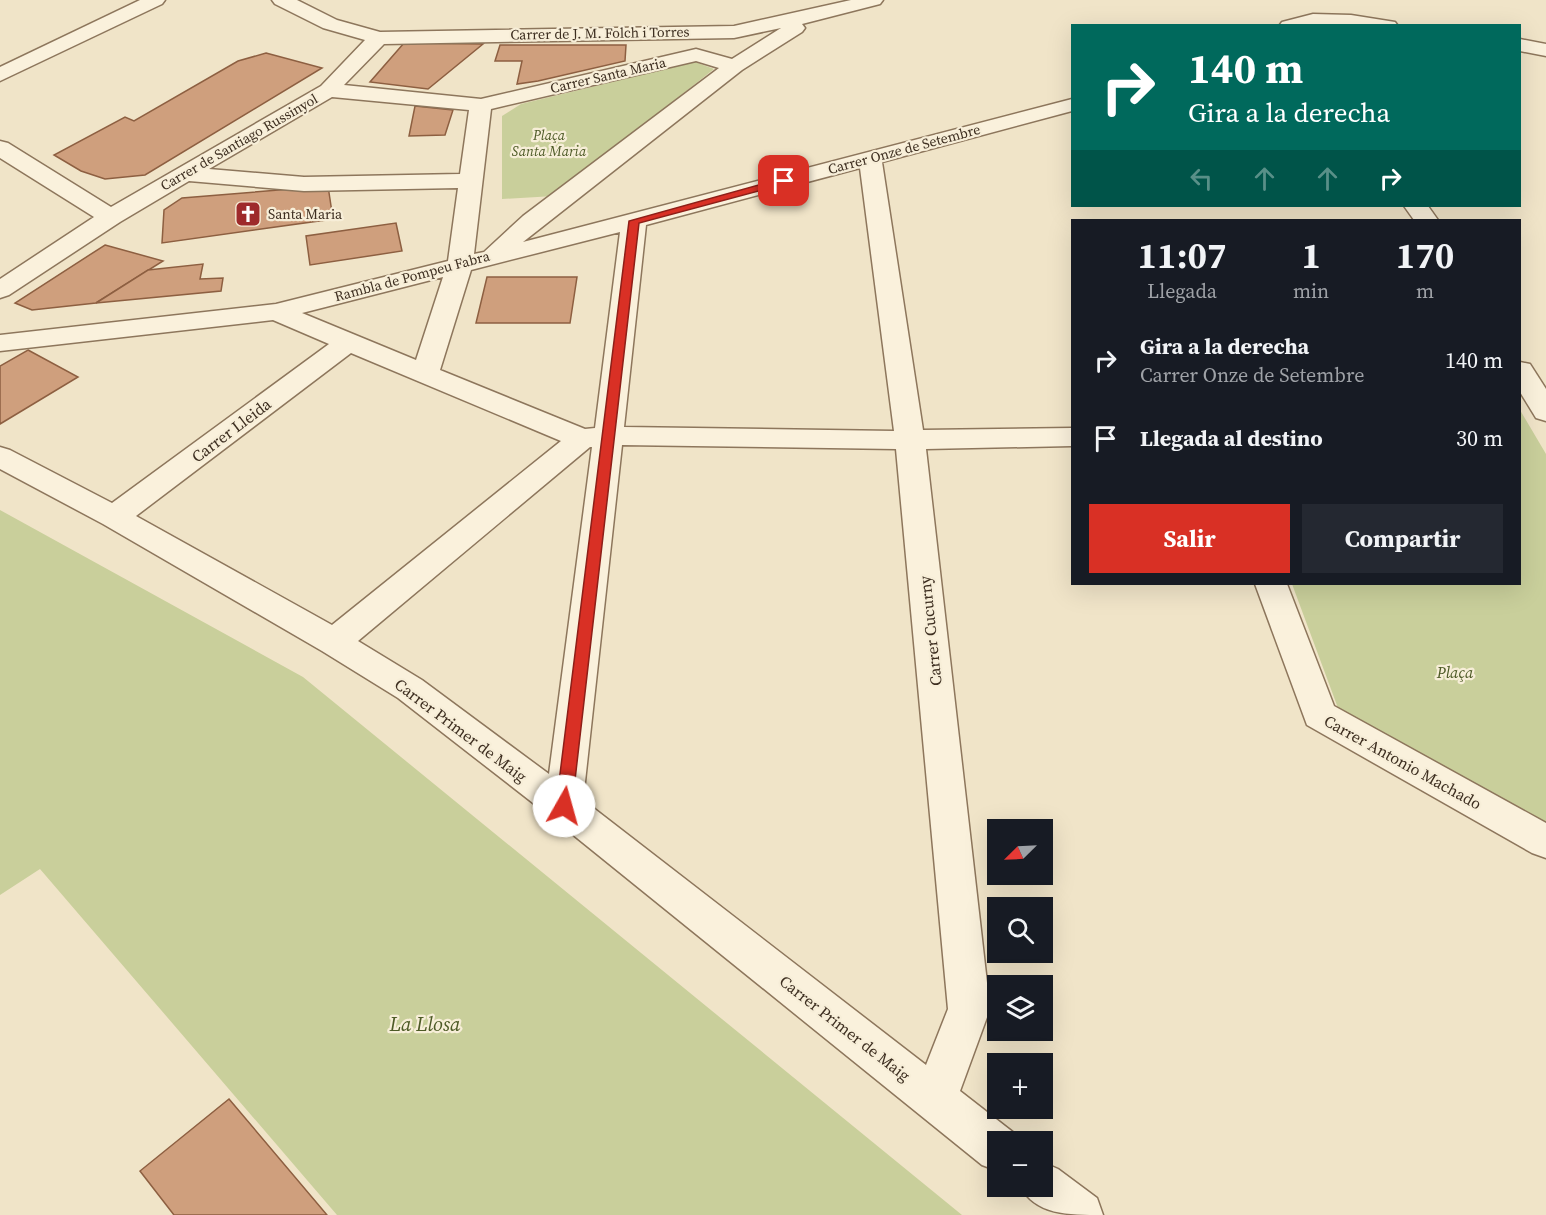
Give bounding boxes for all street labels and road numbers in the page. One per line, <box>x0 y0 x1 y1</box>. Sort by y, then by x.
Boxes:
street label: Carrer de J. M. Folch i Torres <box>510 21 690 45</box>
street label: Carrer Santa Maria <box>548 52 669 98</box>
street label: Carrer de Santiago Russinyol <box>157 89 321 195</box>
street label: Carrer Onze de Setembre <box>826 119 982 179</box>
street label: Rambla de Pompeu Fabra <box>332 245 493 306</box>
street label: Carrer Lleida <box>187 392 276 467</box>
street label: Carrer Cucurny <box>913 574 947 687</box>
street label: Carrer Primer de Maig <box>390 673 532 787</box>
street label: Carrer Antonio Machado <box>1320 709 1486 815</box>
street label: Carrer Primer de Maig <box>775 970 915 1086</box>

